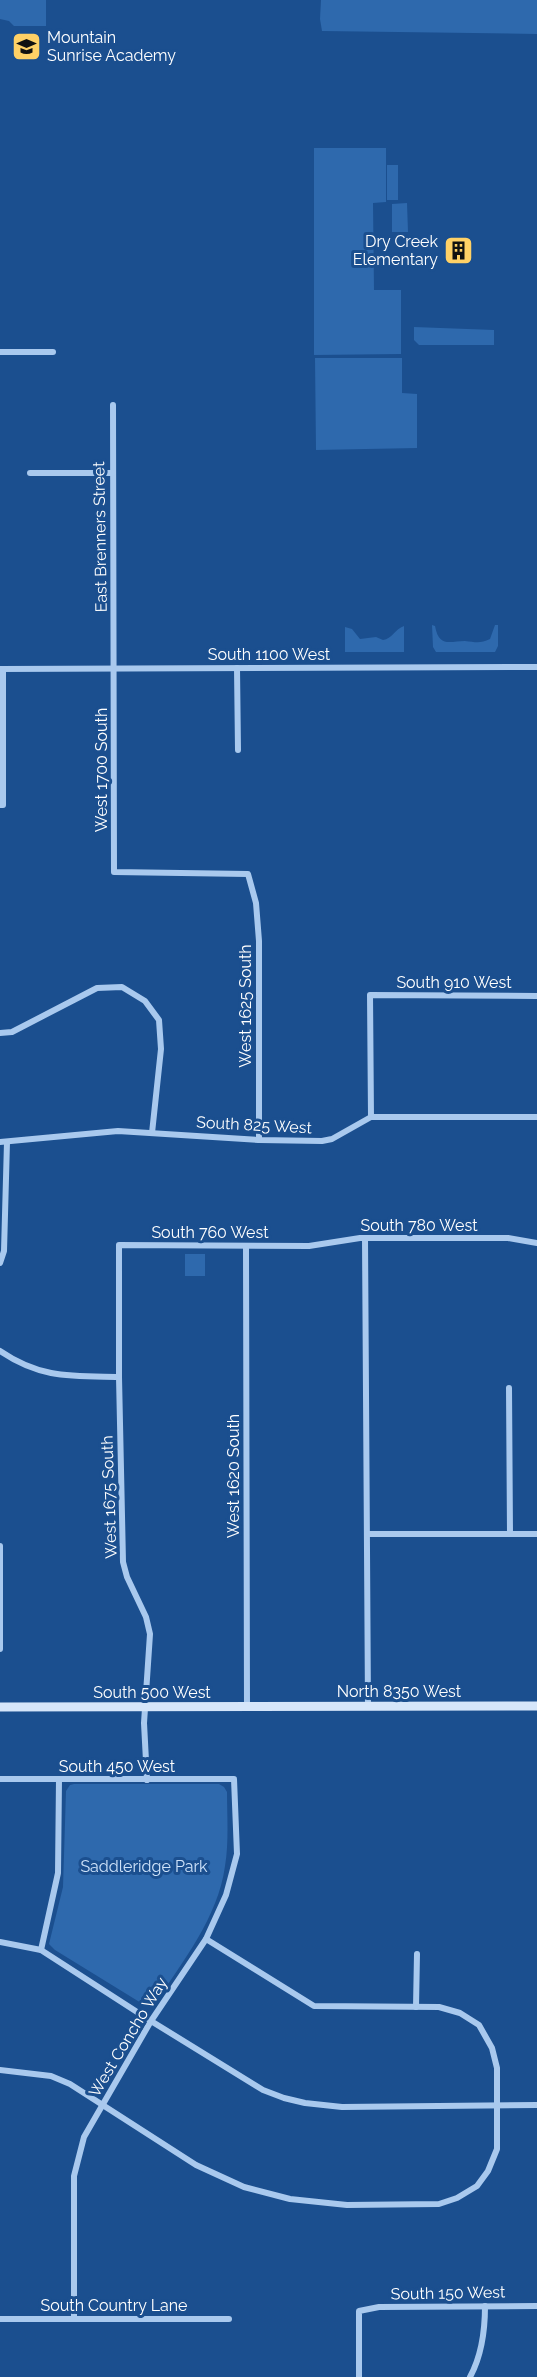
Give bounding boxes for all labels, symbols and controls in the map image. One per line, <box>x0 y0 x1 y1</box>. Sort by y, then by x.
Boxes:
place label: Mountain Sunrise Academy <box>47 28 176 65</box>
school or university icon: Mountain Sunrise Academy <box>10 30 42 62</box>
place label: Dry Creek Elementary <box>353 232 439 269</box>
building icon: Dry Creek Elementary <box>443 234 475 266</box>
street label: East Brenners Street <box>89 461 111 613</box>
street label: South 1100 West <box>208 645 331 664</box>
street label: West 1700 South <box>92 708 111 832</box>
street label: West 1625 South <box>236 944 255 1068</box>
street label: South 910 West <box>396 973 512 992</box>
street label: South 825 West <box>196 1112 313 1138</box>
street label: South 780 West <box>360 1216 478 1235</box>
street label: South 760 West <box>151 1223 269 1242</box>
street label: West 1620 South <box>224 1414 243 1538</box>
street label: West 1675 South <box>97 1435 121 1559</box>
street label: North 8350 West <box>337 1682 462 1701</box>
street label: South 500 West <box>93 1683 211 1702</box>
street label: South 450 West <box>59 1757 176 1776</box>
park label: Saddleridge Park <box>80 1857 208 1876</box>
street label: West Concho Way <box>85 1973 171 2100</box>
street label: South 150 West <box>391 2282 506 2303</box>
street label: South Country Lane <box>41 2296 187 2315</box>

